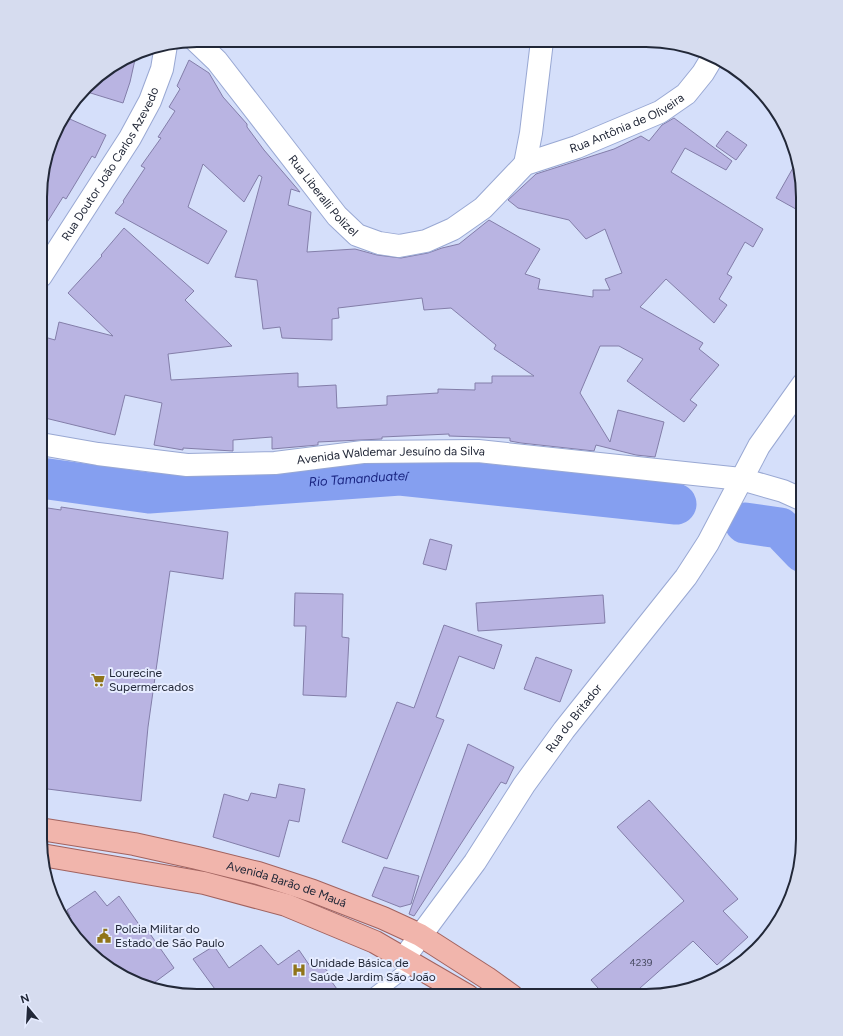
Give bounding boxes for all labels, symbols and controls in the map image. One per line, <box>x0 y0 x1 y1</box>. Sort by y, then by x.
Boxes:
street label: Rua Doutor João Carlos Azevedo <box>59 85 162 243</box>
street label: Rua Antônia de Oliveira <box>568 90 687 156</box>
street label: Rua Liberalli Polizel <box>285 152 361 239</box>
street label: Avenida Waldemar Jesuíno da Silva <box>296 444 486 467</box>
water label: Rio Tamanduateí <box>308 467 411 489</box>
place label: Lourecine Supermercados <box>109 666 194 694</box>
supermarket icon: Lourecine Supermercados <box>90 672 106 688</box>
street label: Rua do Britador <box>543 681 605 755</box>
street label: Avenida Barão de Mauá <box>225 858 349 910</box>
place label: Polcia Militar do Estado de São Paulo <box>115 922 225 950</box>
public building icon: Polcia Militar do Estado de São Paulo <box>96 928 112 944</box>
place label: Unidade Básica de Saúde Jardim São João <box>310 956 436 984</box>
house number: 4239 <box>630 956 653 969</box>
hospital icon: Unidade Básica de Saúde Jardim São João <box>291 962 307 978</box>
north arrow <box>8 988 48 1028</box>
text: N <box>19 991 31 1006</box>

